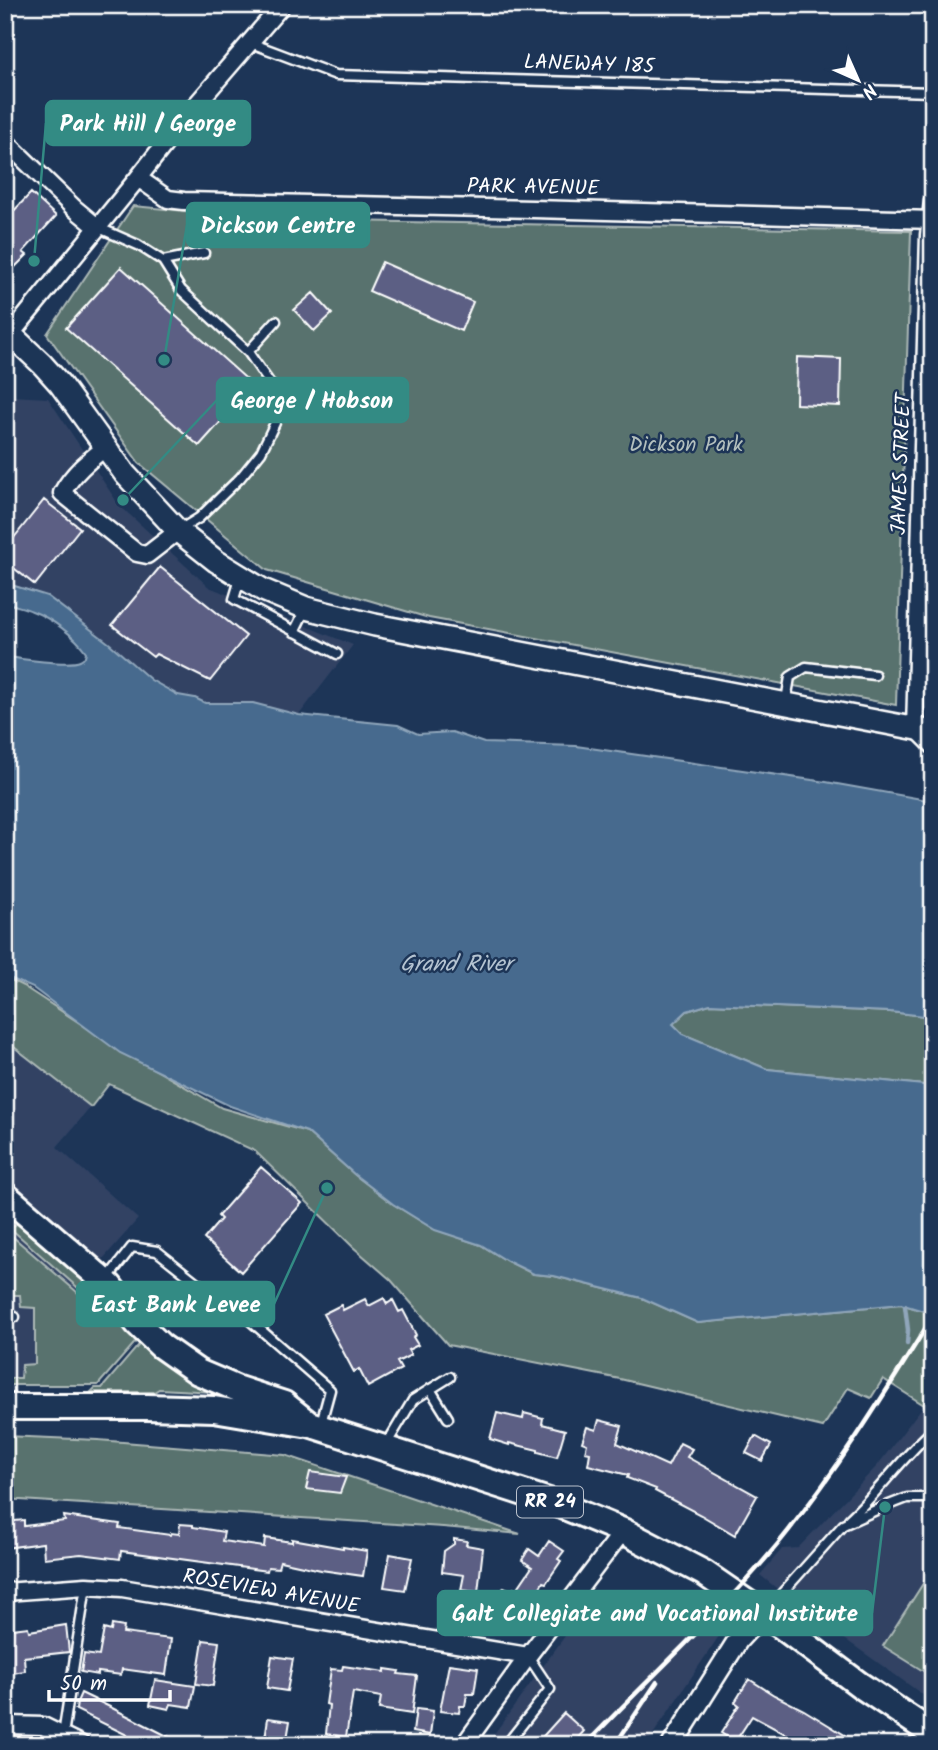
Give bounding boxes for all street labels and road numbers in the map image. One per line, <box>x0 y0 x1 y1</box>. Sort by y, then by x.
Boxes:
street label: LANEWAY 185 <box>523 46 657 84</box>
street label: PARK AVENUE <box>466 170 600 206</box>
street label: JAMES STREET <box>883 391 921 535</box>
road number: RR 24 <box>517 1486 583 1518</box>
street label: ROSEVIEW AVENUE <box>180 1560 363 1624</box>

